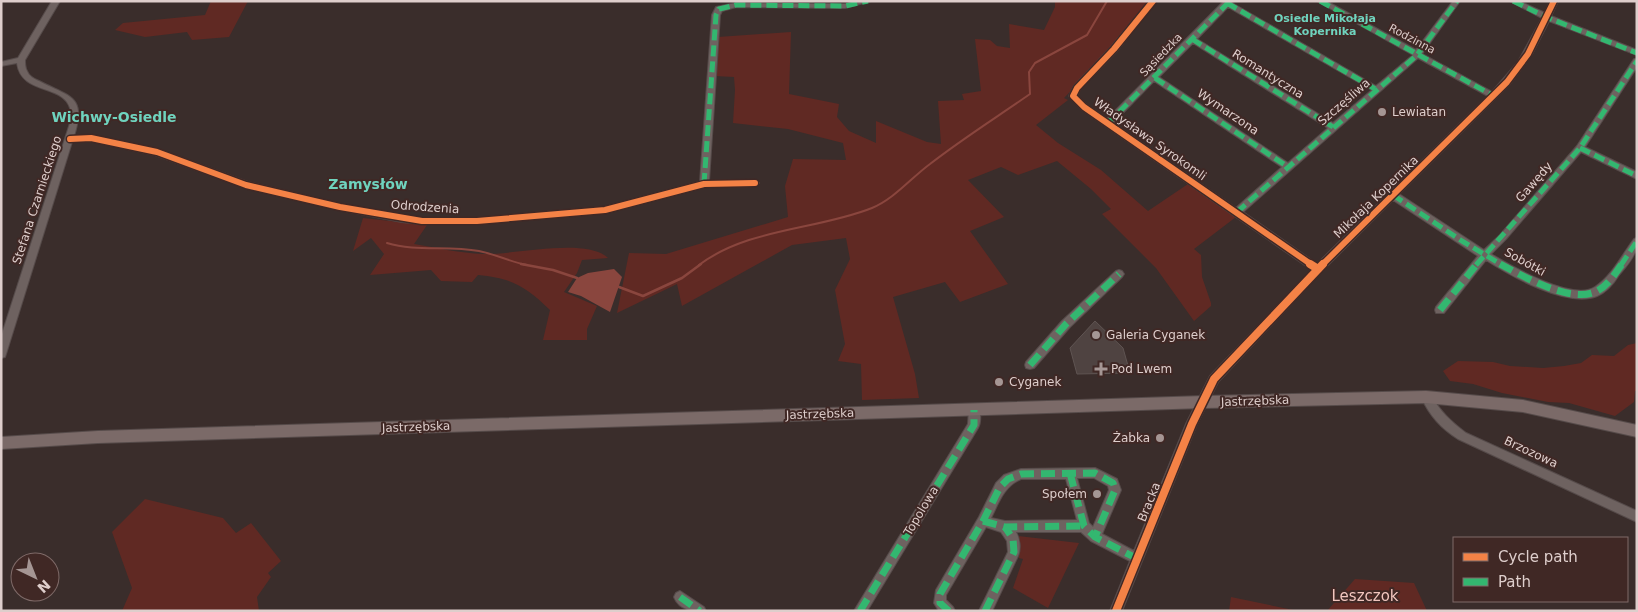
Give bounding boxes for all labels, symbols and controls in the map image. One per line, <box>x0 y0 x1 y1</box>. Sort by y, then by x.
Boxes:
district label: Osiedle Mikołaja Kopernika <box>1274 12 1376 38</box>
street label: Rodzinna <box>1387 21 1437 57</box>
street label: Sąsiedzka <box>1137 31 1185 79</box>
street label: Romantyczna <box>1230 46 1306 102</box>
street label: Szczęśliwa <box>1315 76 1373 128</box>
street label: Wymarzona <box>1195 86 1261 138</box>
street label: Władysława Syrokomli <box>1091 95 1209 183</box>
place label: Lewiatan <box>1392 105 1446 119</box>
marker: Lewiatan <box>1376 106 1388 118</box>
district label: Wichwy-Osiedle <box>51 109 177 125</box>
street label: Stefana Czarnieckiego <box>10 134 64 266</box>
street label: Mikołaja Kopernika <box>1331 153 1421 241</box>
street label: Gawędy <box>1513 159 1555 205</box>
district label: Zamysłów <box>328 176 408 192</box>
street label: Odrodzenia <box>390 198 460 216</box>
street label: Sobótki <box>1502 245 1548 279</box>
place label: Galeria Cyganek <box>1106 328 1205 342</box>
marker: Galeria Cyganek <box>1090 329 1102 341</box>
place label: Pod Lwem <box>1111 362 1172 376</box>
marker: Pod Lwem <box>1095 363 1107 375</box>
place label: Cyganek <box>1009 375 1061 389</box>
marker: Cyganek <box>993 376 1005 388</box>
street label: Jastrzębska <box>1220 393 1289 409</box>
street label: Jastrzębska <box>785 406 854 422</box>
street label: Jastrzębska <box>381 419 450 435</box>
place label: Żabka <box>1113 430 1150 445</box>
marker: Żabka <box>1154 432 1166 444</box>
street label: Brzozowa <box>1502 433 1560 471</box>
street label: Bracka <box>1135 480 1163 524</box>
street label: Topolowa <box>900 484 941 539</box>
place label: Społem <box>1042 487 1087 501</box>
marker: Społem <box>1091 488 1103 500</box>
legend <box>1453 537 1628 602</box>
text: Cycle path <box>1498 548 1578 566</box>
north arrow <box>10 552 60 602</box>
text: Path <box>1498 573 1531 591</box>
text: N <box>34 577 54 596</box>
park label: Leszczok <box>1332 587 1399 605</box>

